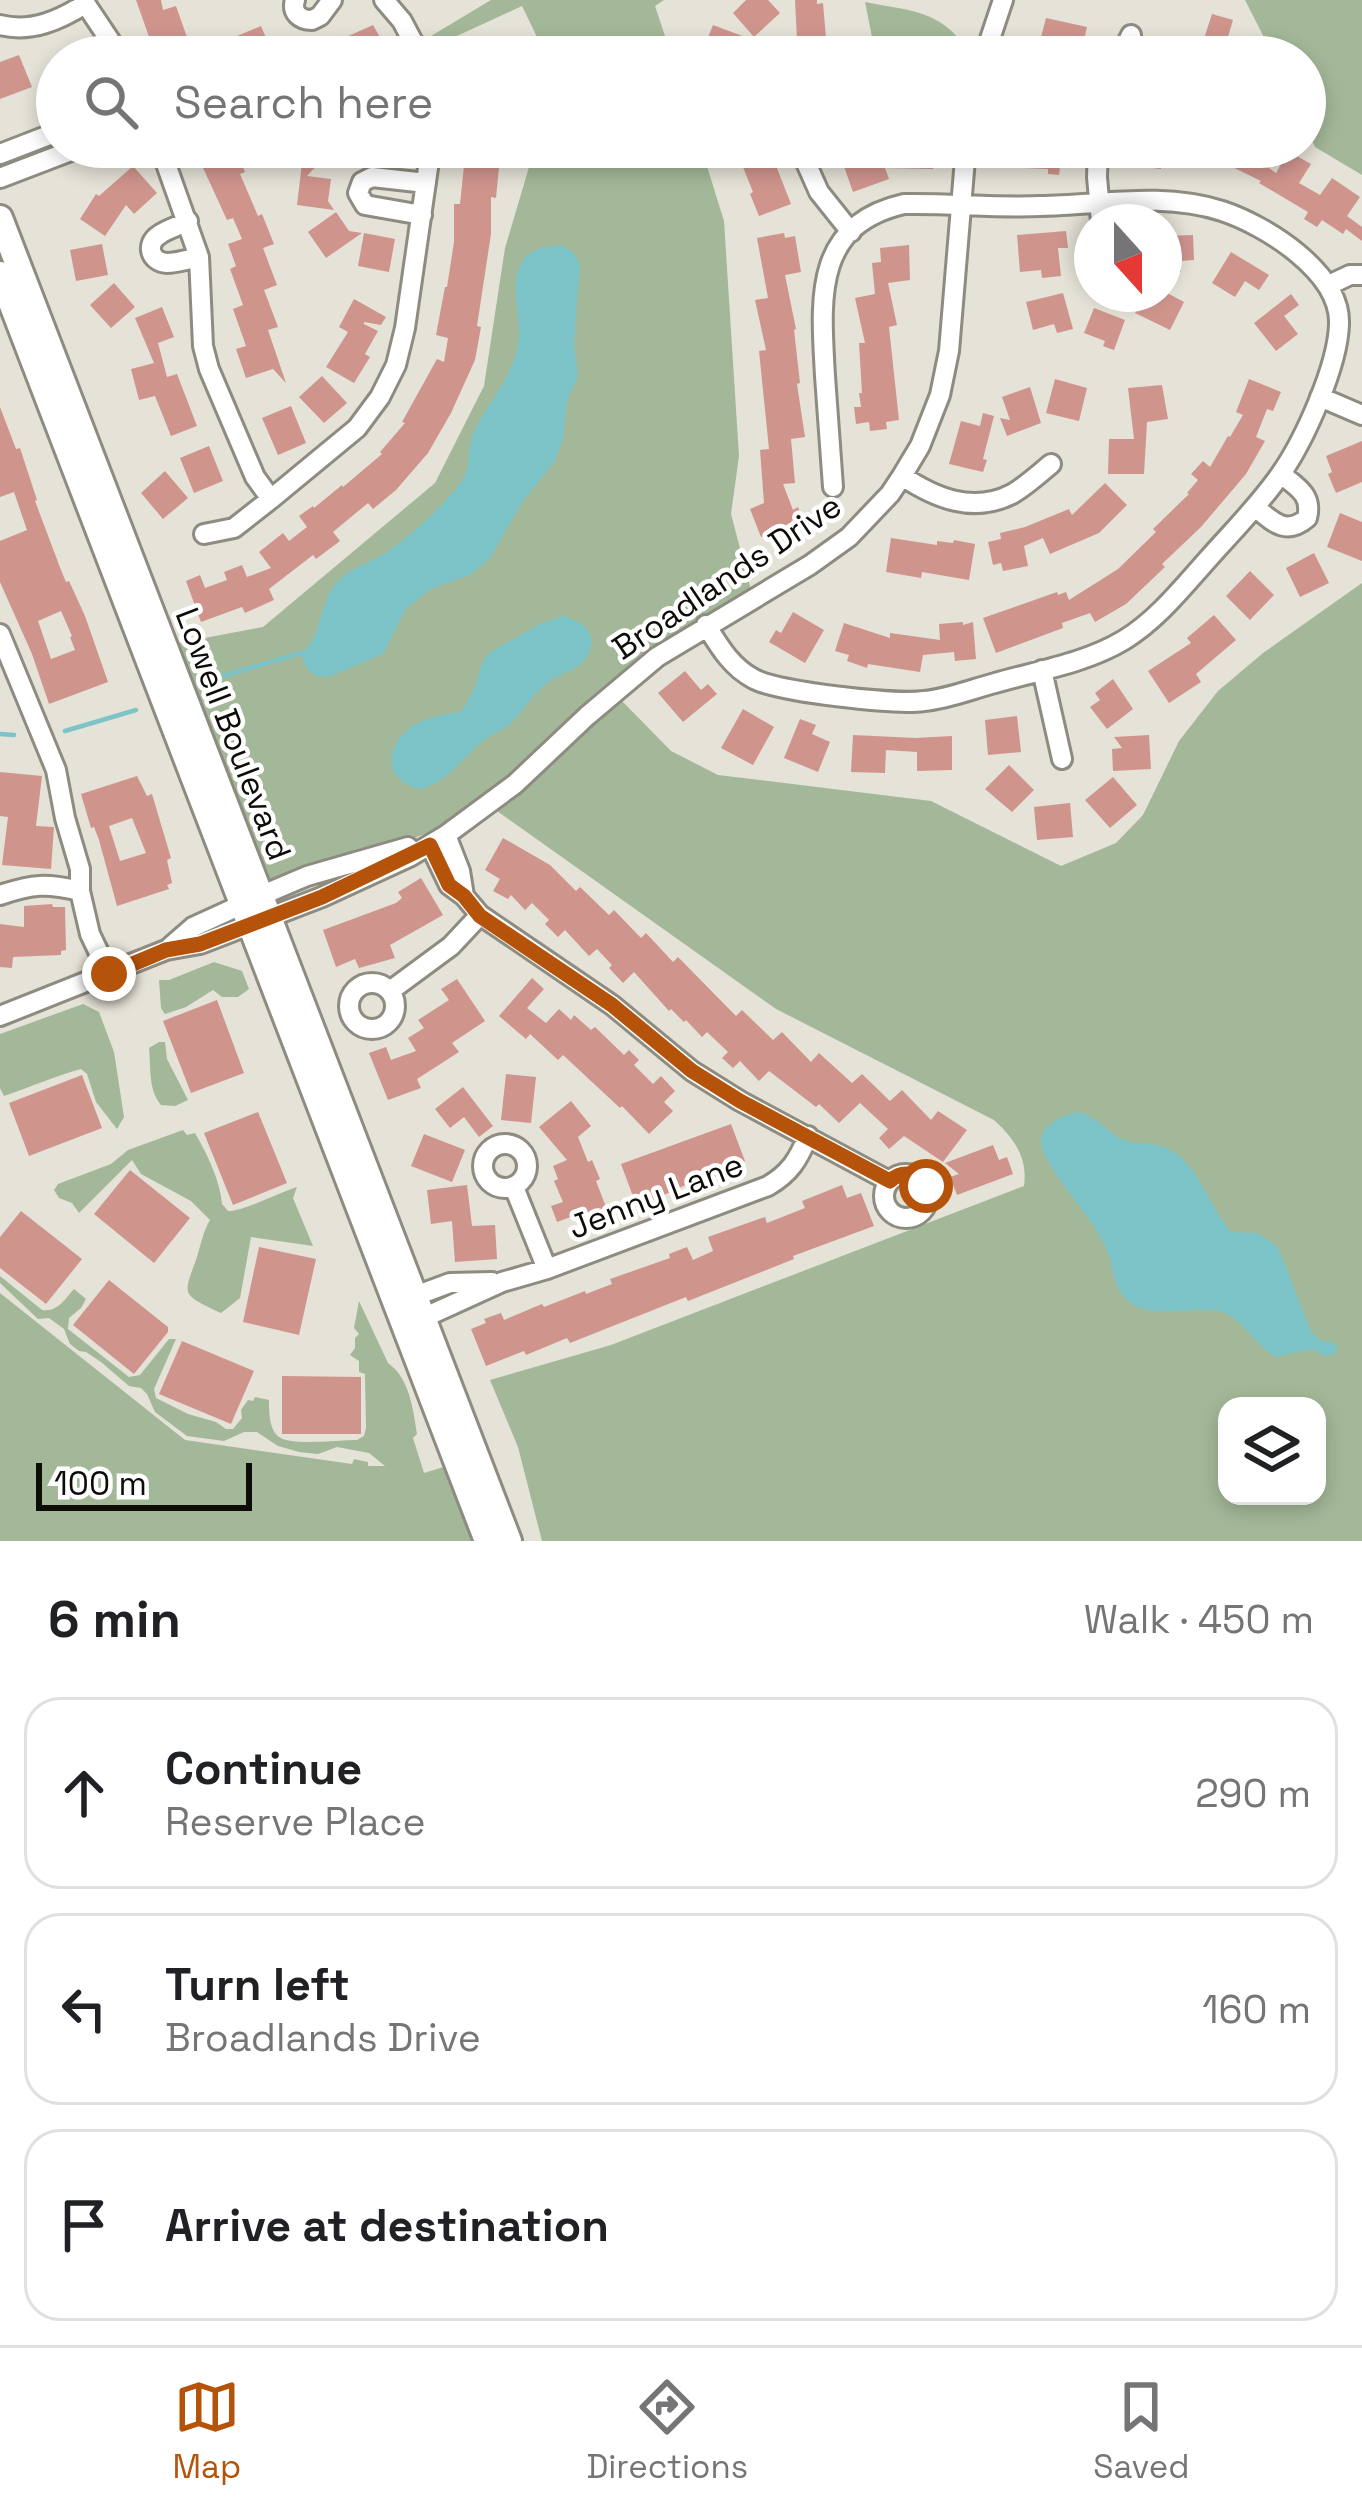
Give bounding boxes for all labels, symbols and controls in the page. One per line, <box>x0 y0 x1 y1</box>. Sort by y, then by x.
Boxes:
search box <box>36 36 1326 168</box>
icon: search <box>78 69 144 135</box>
text: Search here <box>174 74 433 131</box>
north arrow <box>1074 204 1182 312</box>
street label: Broadlands Drive <box>604 485 850 669</box>
street label: Lowell Boulevard <box>166 602 300 866</box>
route end <box>82 947 136 1001</box>
street label: Jenny Lane <box>563 1143 749 1249</box>
route start <box>899 1159 953 1213</box>
map controls <box>1218 1397 1326 1505</box>
button: layers <box>1218 1397 1326 1505</box>
scale bar <box>36 1457 252 1510</box>
text: 100 m <box>54 1463 147 1505</box>
text: 6 min <box>48 1587 181 1652</box>
text: Walk · 450 m <box>1084 1595 1314 1644</box>
text: Continue <box>165 1740 362 1797</box>
icon: ahead <box>51 1760 117 1826</box>
text: 290 m <box>1195 1769 1311 1818</box>
text: Reserve Place <box>165 1797 426 1846</box>
text: Turn left <box>165 1956 350 2013</box>
icon: left <box>51 1976 117 2042</box>
text: 160 m <box>1202 1985 1311 2034</box>
text: Broadlands Drive <box>165 2013 481 2062</box>
icon: arrive <box>51 2192 117 2258</box>
text: Arrive at destination <box>165 2197 609 2254</box>
tab: Map <box>173 2374 241 2488</box>
tab: Directions <box>586 2374 748 2488</box>
tab: Saved <box>1093 2374 1189 2488</box>

